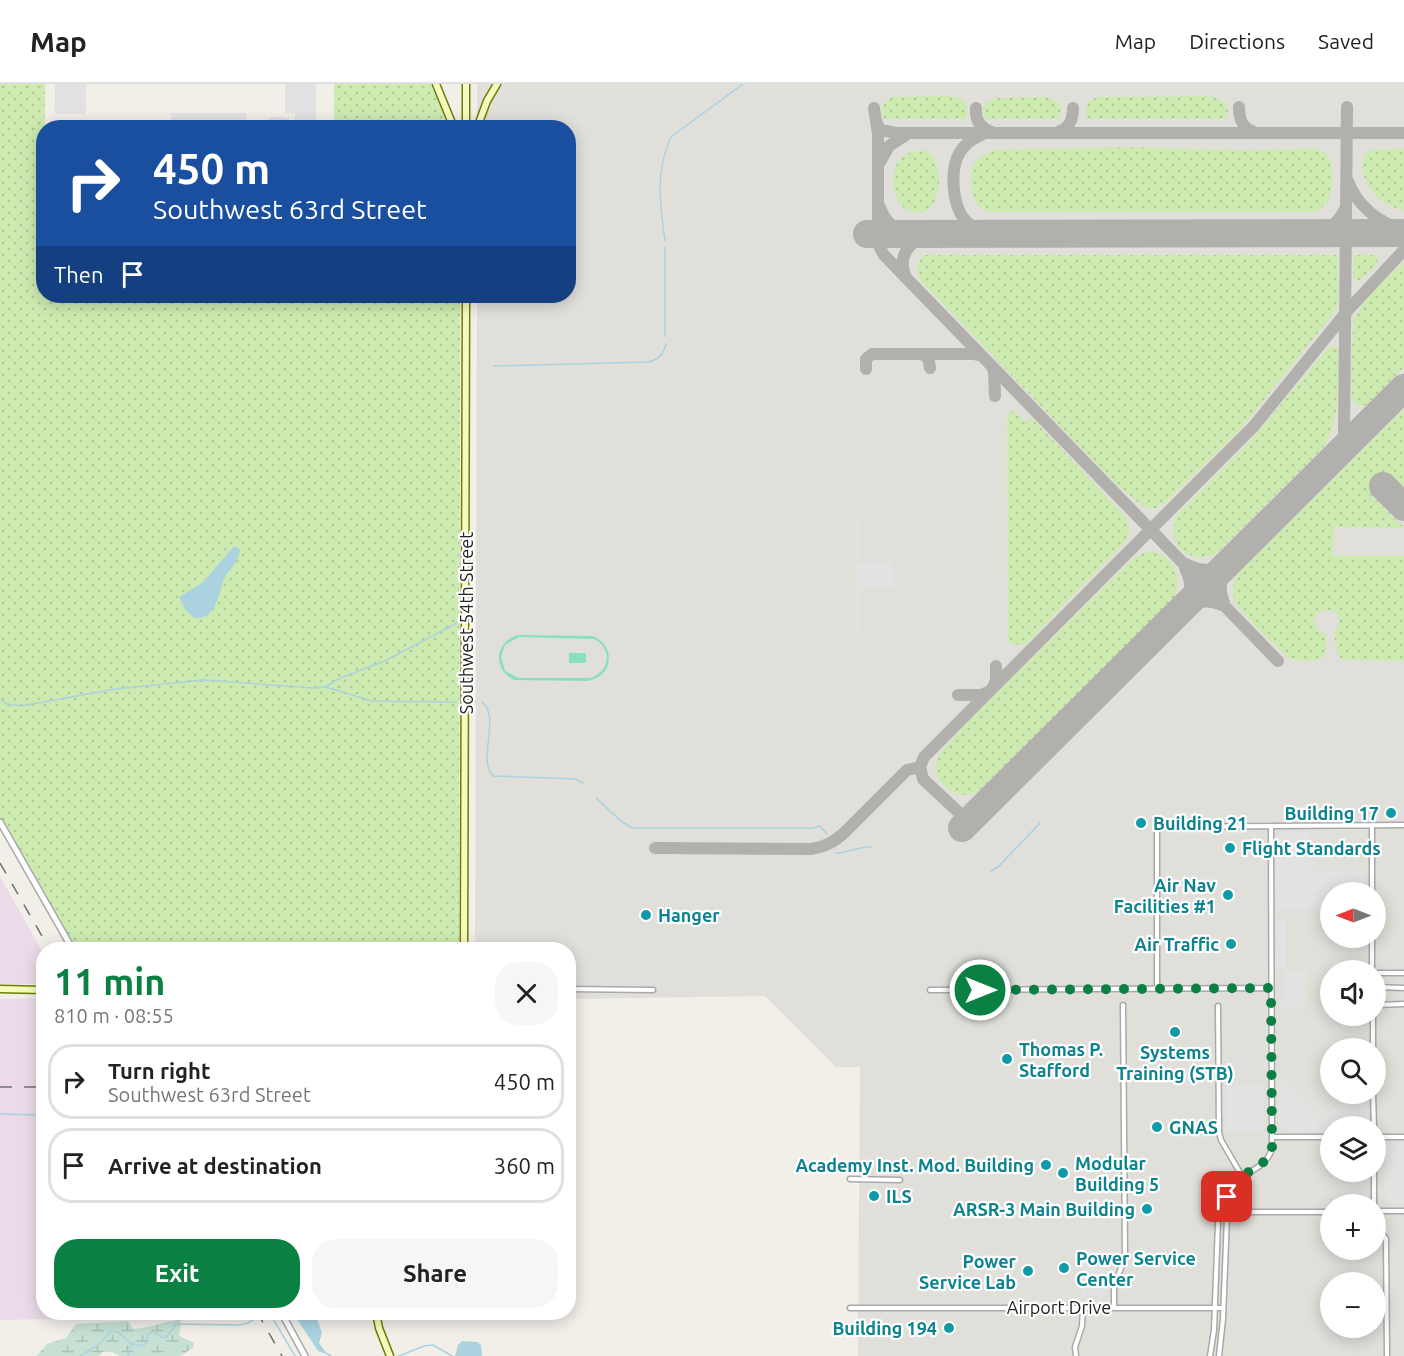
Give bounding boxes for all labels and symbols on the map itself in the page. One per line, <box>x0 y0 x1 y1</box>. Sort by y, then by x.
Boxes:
street label: Southwest 54th Street <box>456 532 476 714</box>
place label: Building 17 <box>1285 803 1379 823</box>
marker: Building 17 <box>1384 806 1398 820</box>
place label: Building 21 <box>1153 813 1247 833</box>
marker: Building 21 <box>1134 816 1148 830</box>
place label: Flight Standards <box>1242 838 1381 858</box>
marker: Flight Standards <box>1223 841 1237 855</box>
place label: Air Nav Facilities #1 <box>1114 875 1216 916</box>
north arrow <box>1320 882 1386 948</box>
marker: Air Nav Facilities #1 <box>1221 888 1235 902</box>
place label: Hanger <box>658 905 720 925</box>
marker: Hanger <box>639 908 653 922</box>
place label: Air Traffic <box>1134 934 1219 954</box>
marker: Air Traffic <box>1224 937 1238 951</box>
position arrow <box>948 958 1012 1022</box>
marker: Systems Training (STB) <box>1168 1025 1182 1039</box>
place label: Thomas P. Stafford <box>1019 1039 1103 1080</box>
place label: Systems Training (STB) <box>1116 1042 1234 1084</box>
marker: Thomas P. Stafford <box>1000 1052 1014 1066</box>
place label: GNAS <box>1169 1117 1218 1137</box>
marker: GNAS <box>1150 1120 1164 1134</box>
place label: Modular Building 5 <box>1075 1153 1159 1194</box>
place label: Academy Inst. Mod. Building <box>795 1155 1034 1175</box>
marker: Academy Inst. Mod. Building <box>1039 1158 1053 1172</box>
marker: Modular Building 5 <box>1056 1166 1070 1180</box>
pin <box>1201 1171 1252 1222</box>
place label: ILS <box>886 1186 912 1206</box>
marker: ILS <box>867 1189 881 1203</box>
place label: ARSR-3 Main Building <box>953 1199 1135 1219</box>
marker: ARSR-3 Main Building <box>1140 1202 1154 1216</box>
place label: Power Service Center <box>1076 1248 1196 1289</box>
place label: Power Service Lab <box>919 1251 1017 1292</box>
marker: Power Service Center <box>1057 1261 1071 1275</box>
marker: Power Service Lab <box>1021 1264 1035 1278</box>
street label: Airport Drive <box>1007 1297 1111 1317</box>
place label: Building 194 <box>832 1318 937 1338</box>
marker: Building 194 <box>942 1321 956 1335</box>

